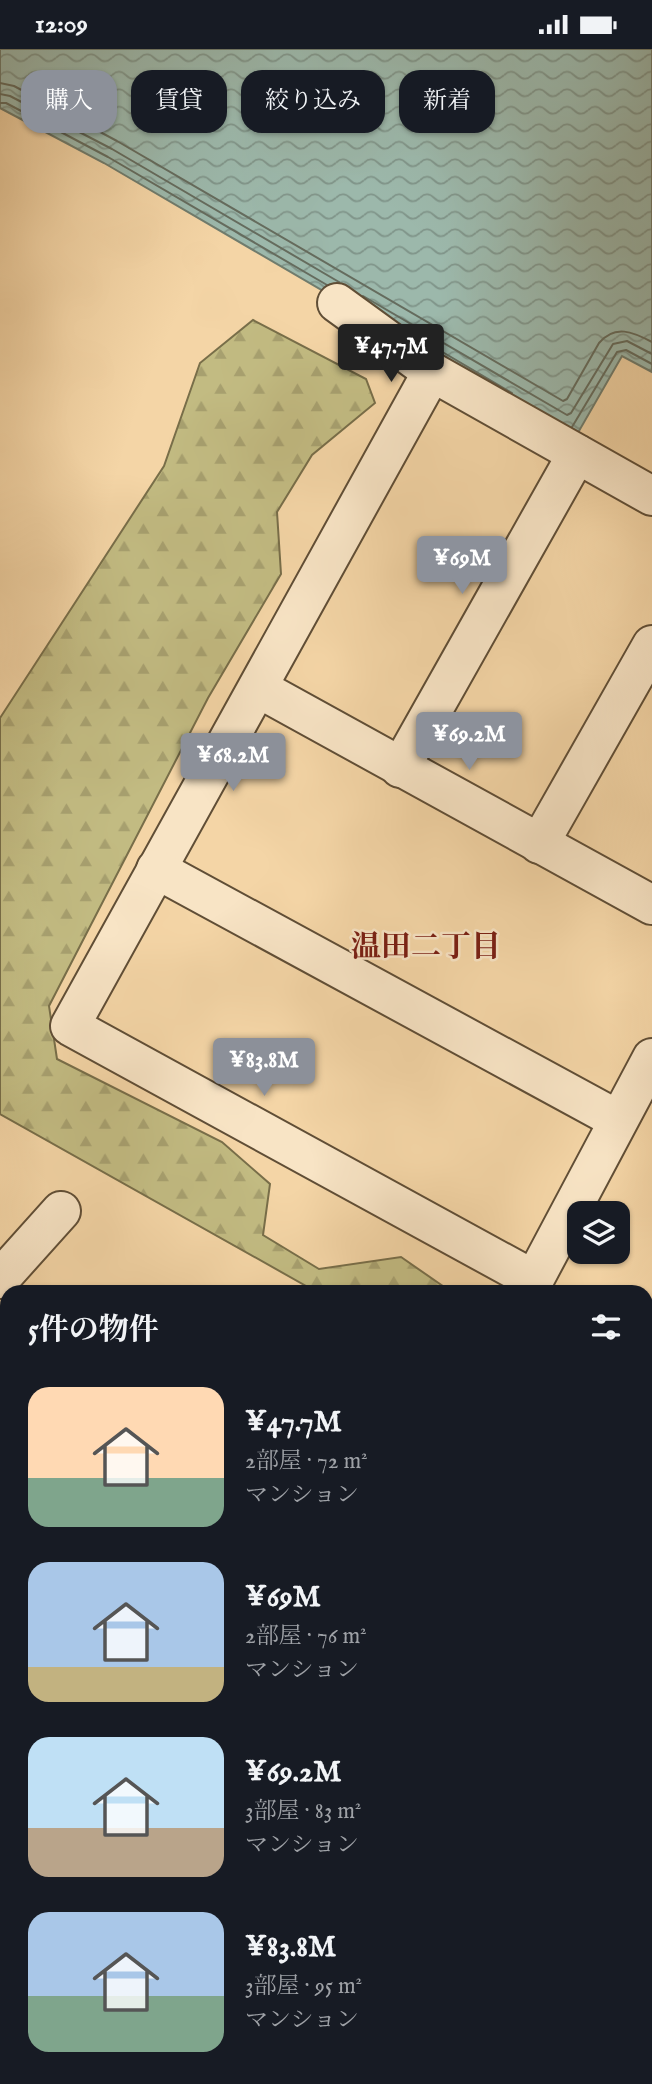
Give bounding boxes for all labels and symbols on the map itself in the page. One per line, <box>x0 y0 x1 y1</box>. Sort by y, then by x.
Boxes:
pin: ¥47.7M <box>334 325 448 384</box>
pin: ¥69M <box>421 537 503 596</box>
pin: ¥69.2M <box>412 713 526 772</box>
pin: ¥68.2M <box>176 733 290 793</box>
district label: 温田二丁目 <box>351 929 501 967</box>
pin: ¥83.8M <box>207 1039 321 1098</box>

